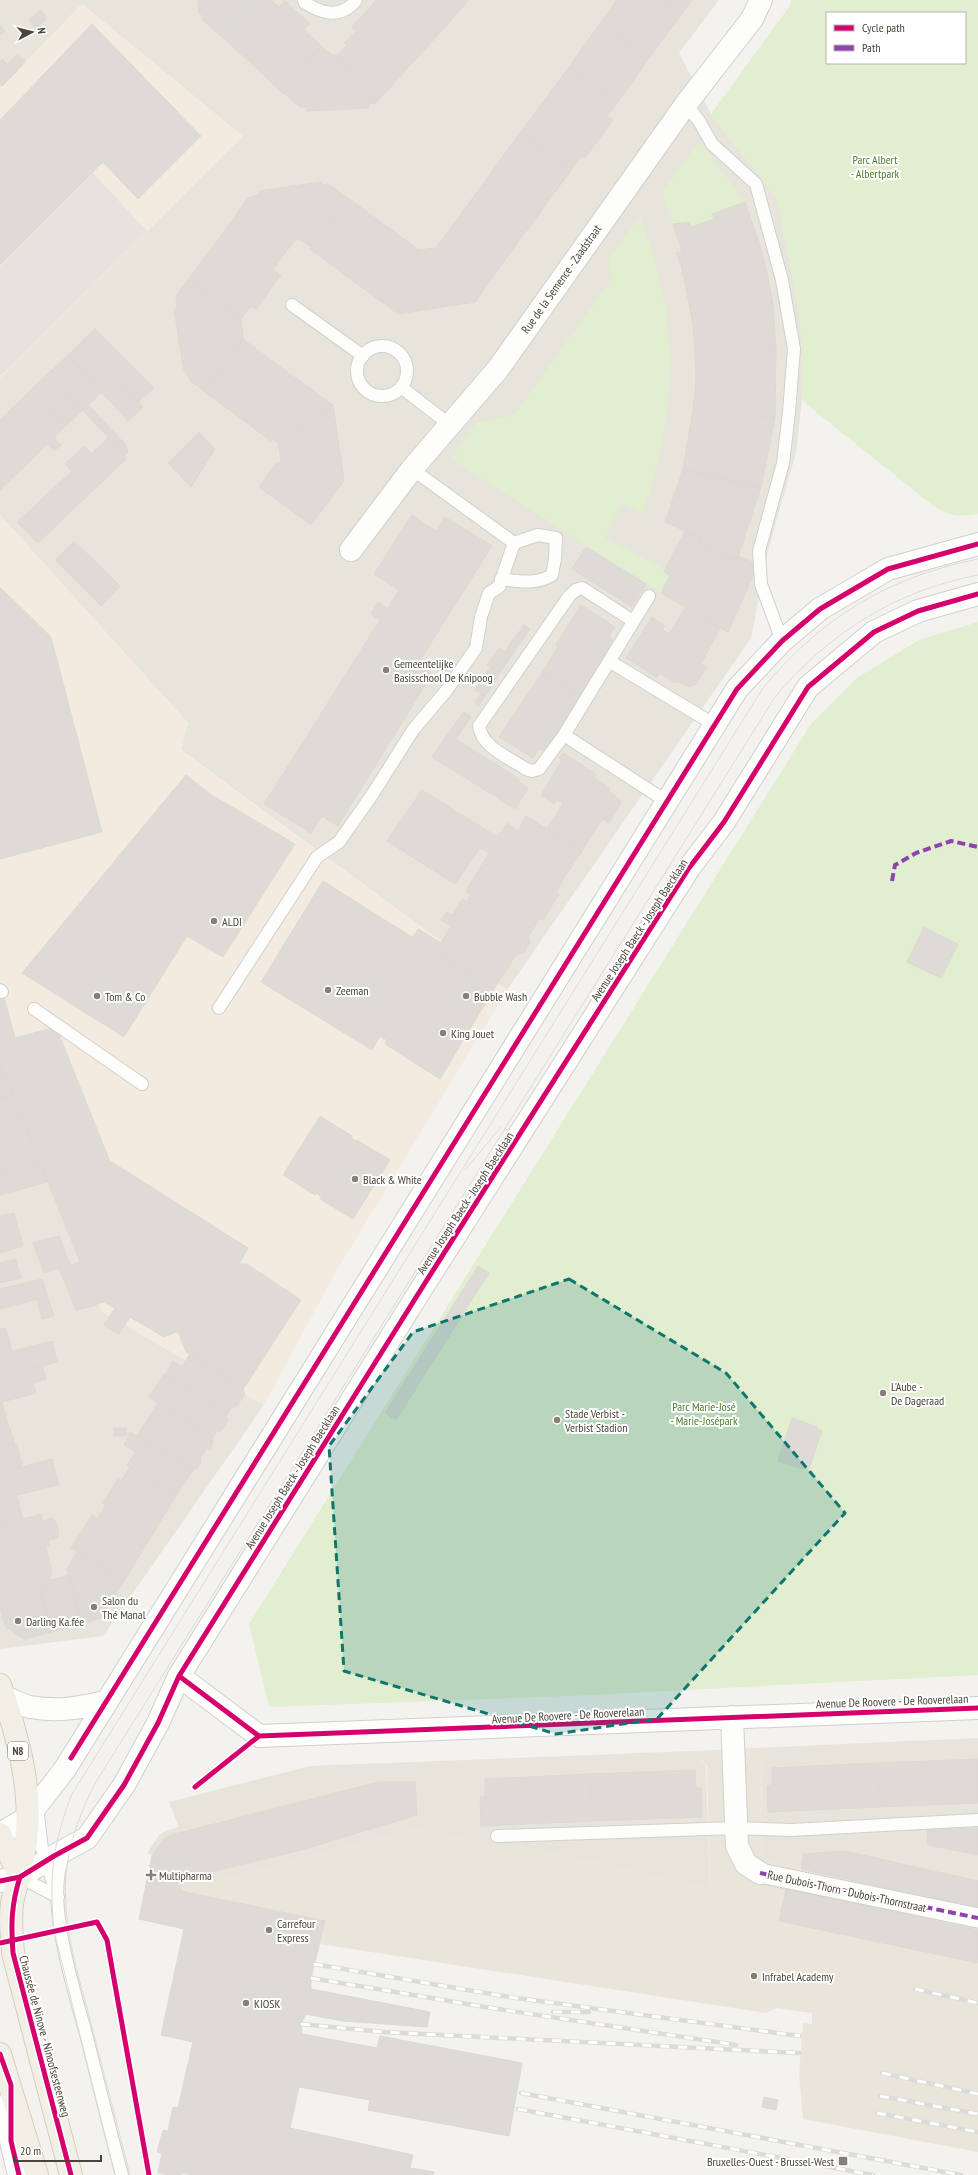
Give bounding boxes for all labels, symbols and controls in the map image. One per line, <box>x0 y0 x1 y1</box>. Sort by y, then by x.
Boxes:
north arrow <box>12 12 52 52</box>
legend <box>826 12 966 64</box>
text: Cycle path <box>862 20 905 35</box>
text: N <box>35 27 49 35</box>
text: Path <box>862 40 880 55</box>
park label: Parc Albert - Albertpark <box>851 152 900 181</box>
street label: Rue de la Semence - Zaadstraat <box>518 221 605 336</box>
place label: Gemeentelijke Basisschool De Knipoog <box>394 656 493 685</box>
marker: Gemeentelijke Basisschool De Knipoog <box>381 665 391 675</box>
street label: Avenue Joseph Baeck - Joseph Baecklaan <box>587 856 691 1004</box>
place label: ALDI <box>222 914 242 929</box>
marker: ALDI <box>209 916 219 926</box>
place label: Zeeman <box>336 983 369 998</box>
marker: Zeeman <box>323 985 333 995</box>
place label: Tom & Co <box>105 989 145 1004</box>
place label: Bubble Wash <box>474 989 527 1004</box>
marker: Tom & Co <box>92 991 102 1001</box>
marker: Bubble Wash <box>461 991 471 1001</box>
place label: King Jouet <box>451 1026 495 1041</box>
marker: King Jouet <box>438 1028 448 1038</box>
street label: Avenue Joseph Baeck - Joseph Baecklaan <box>413 1129 517 1277</box>
place label: Black & White <box>363 1172 422 1187</box>
marker: Black & White <box>350 1174 360 1184</box>
place label: L'Aube - De Dageraad <box>891 1379 944 1408</box>
marker: L'Aube - De Dageraad <box>878 1388 888 1398</box>
park label: Parc Marie-José - Marie-Josépark <box>670 1399 738 1428</box>
street label: Avenue Joseph Baeck - Joseph Baecklaan <box>241 1402 343 1552</box>
place label: Stade Verbist - Verbist Stadion <box>564 1406 627 1435</box>
marker: Stade Verbist - Verbist Stadion <box>552 1415 562 1425</box>
place label: Salon du Thé Manal <box>102 1593 146 1622</box>
marker: Salon du Thé Manal <box>89 1602 99 1612</box>
place label: Darling Ka.fée <box>26 1614 84 1629</box>
marker: Darling Ka.fée <box>13 1616 23 1626</box>
street label: Avenue De Roovere - De Rooverelaan <box>815 1691 969 1711</box>
street label: Avenue De Roovere - De Rooverelaan <box>491 1704 645 1726</box>
road number: N8 <box>8 1742 28 1760</box>
street label: Rue Dubois-Thorn - Dubois-Thornstraat <box>766 1867 929 1915</box>
place label: Multipharma <box>159 1868 212 1883</box>
marker: Multipharma <box>146 1870 156 1880</box>
place label: Carrefour Express <box>277 1916 316 1945</box>
marker: Carrefour Express <box>264 1925 274 1935</box>
street label: Chaussée de Ninove - Ninoofsesteenweg <box>16 1954 74 2118</box>
place label: Infrabel Academy <box>762 1969 834 1984</box>
marker: Infrabel Academy <box>749 1971 759 1981</box>
place label: KIOSK <box>254 1996 280 2011</box>
marker: KIOSK <box>241 1998 251 2008</box>
scale bar <box>14 2137 101 2163</box>
text: 20 m <box>20 2143 41 2158</box>
place label: Bruxelles-Ouest - Brussel-West <box>707 2154 835 2169</box>
marker: Bruxelles-Ouest - Brussel-West <box>837 2155 849 2167</box>

